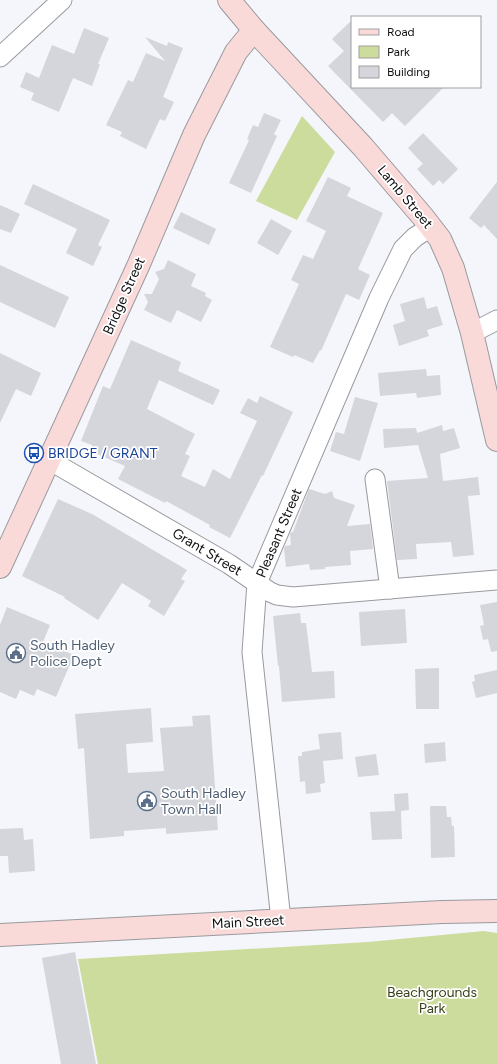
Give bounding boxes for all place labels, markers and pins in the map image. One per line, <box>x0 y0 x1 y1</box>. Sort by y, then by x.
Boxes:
bus stop icon: BRIDGE / GRANT <box>23 442 45 464</box>
place label: BRIDGE / GRANT <box>48 445 158 462</box>
place label: South Hadley Police Dept <box>30 637 115 670</box>
public building icon: South Hadley Police Dept <box>5 642 27 664</box>
place label: South Hadley Town Hall <box>161 785 246 818</box>
public building icon: South Hadley Town Hall <box>136 790 158 812</box>

